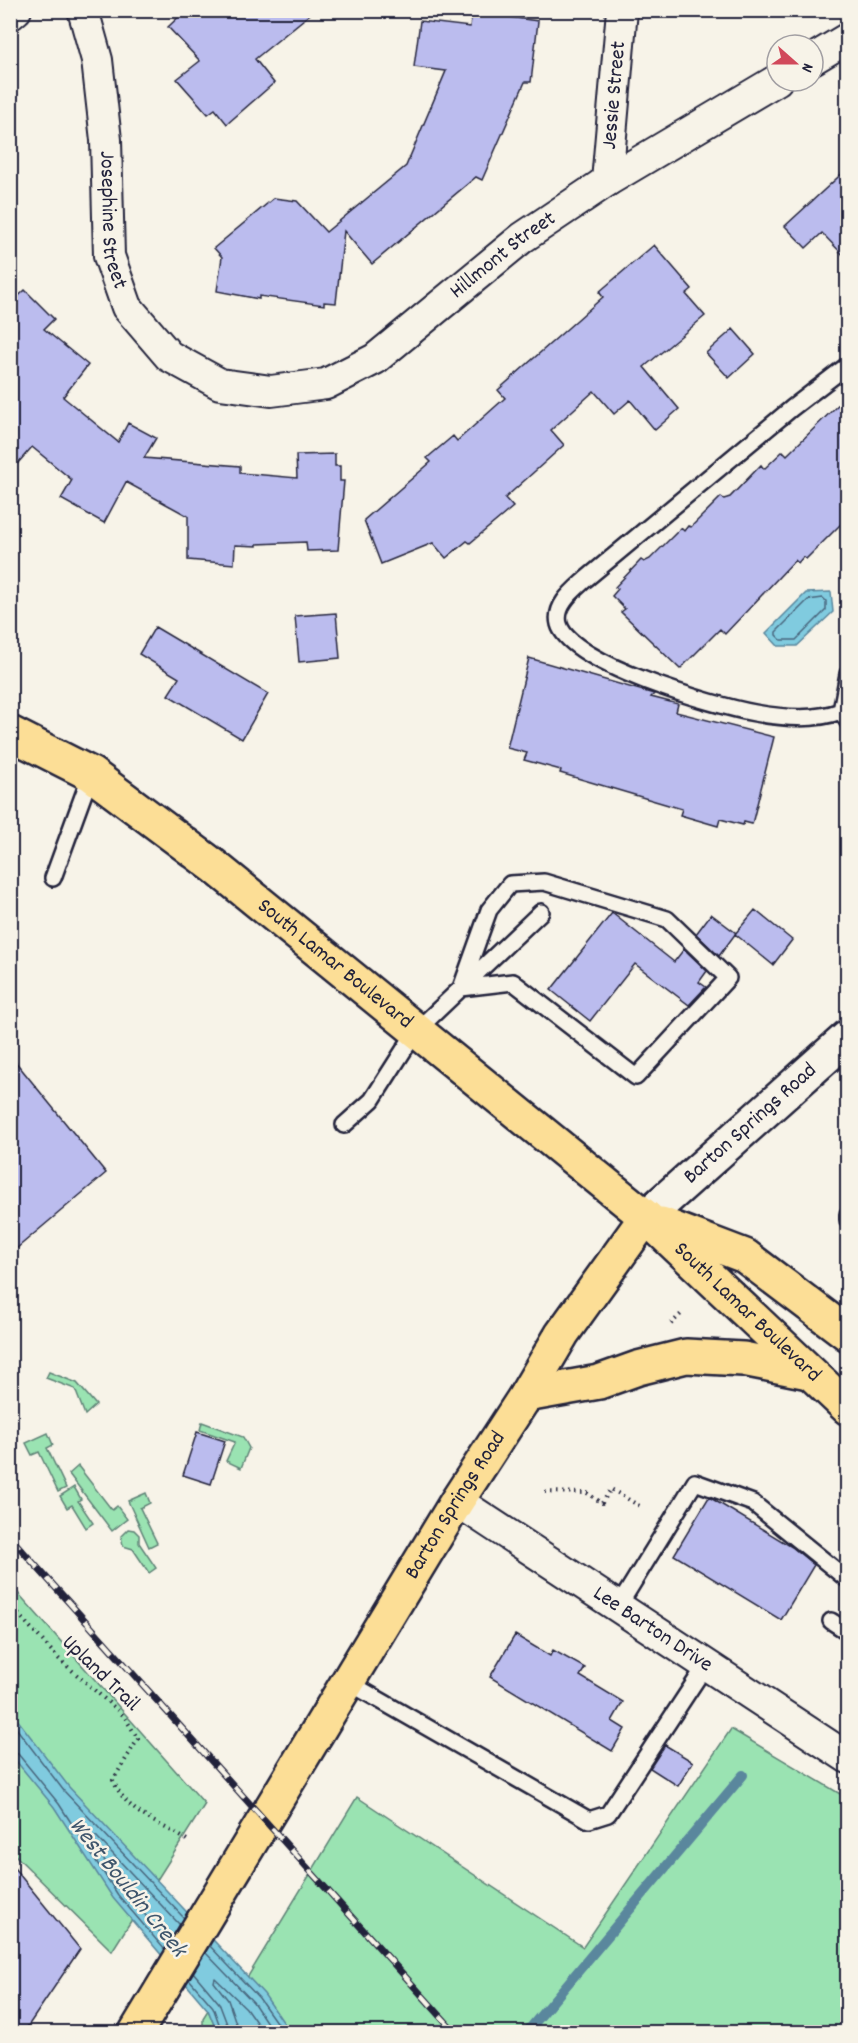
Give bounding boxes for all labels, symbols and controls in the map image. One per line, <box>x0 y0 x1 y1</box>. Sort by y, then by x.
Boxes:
north arrow <box>765 33 825 93</box>
street label: Jessie Street <box>594 40 635 151</box>
text: N <box>794 60 819 75</box>
street label: Josephine Street <box>91 150 135 293</box>
street label: Hillmont Street <box>443 204 562 307</box>
street label: South Lamar Boulevard <box>250 891 419 1037</box>
street label: Barton Springs Road <box>677 1056 824 1192</box>
street label: South Lamar Boulevard <box>666 1235 828 1390</box>
street label: Barton Springs Road <box>398 1425 514 1585</box>
street label: Lee Barton Drive <box>586 1579 719 1680</box>
street label: Upland Trail <box>54 1629 146 1719</box>
water label: West Bouldin Creek <box>60 1811 195 1967</box>

